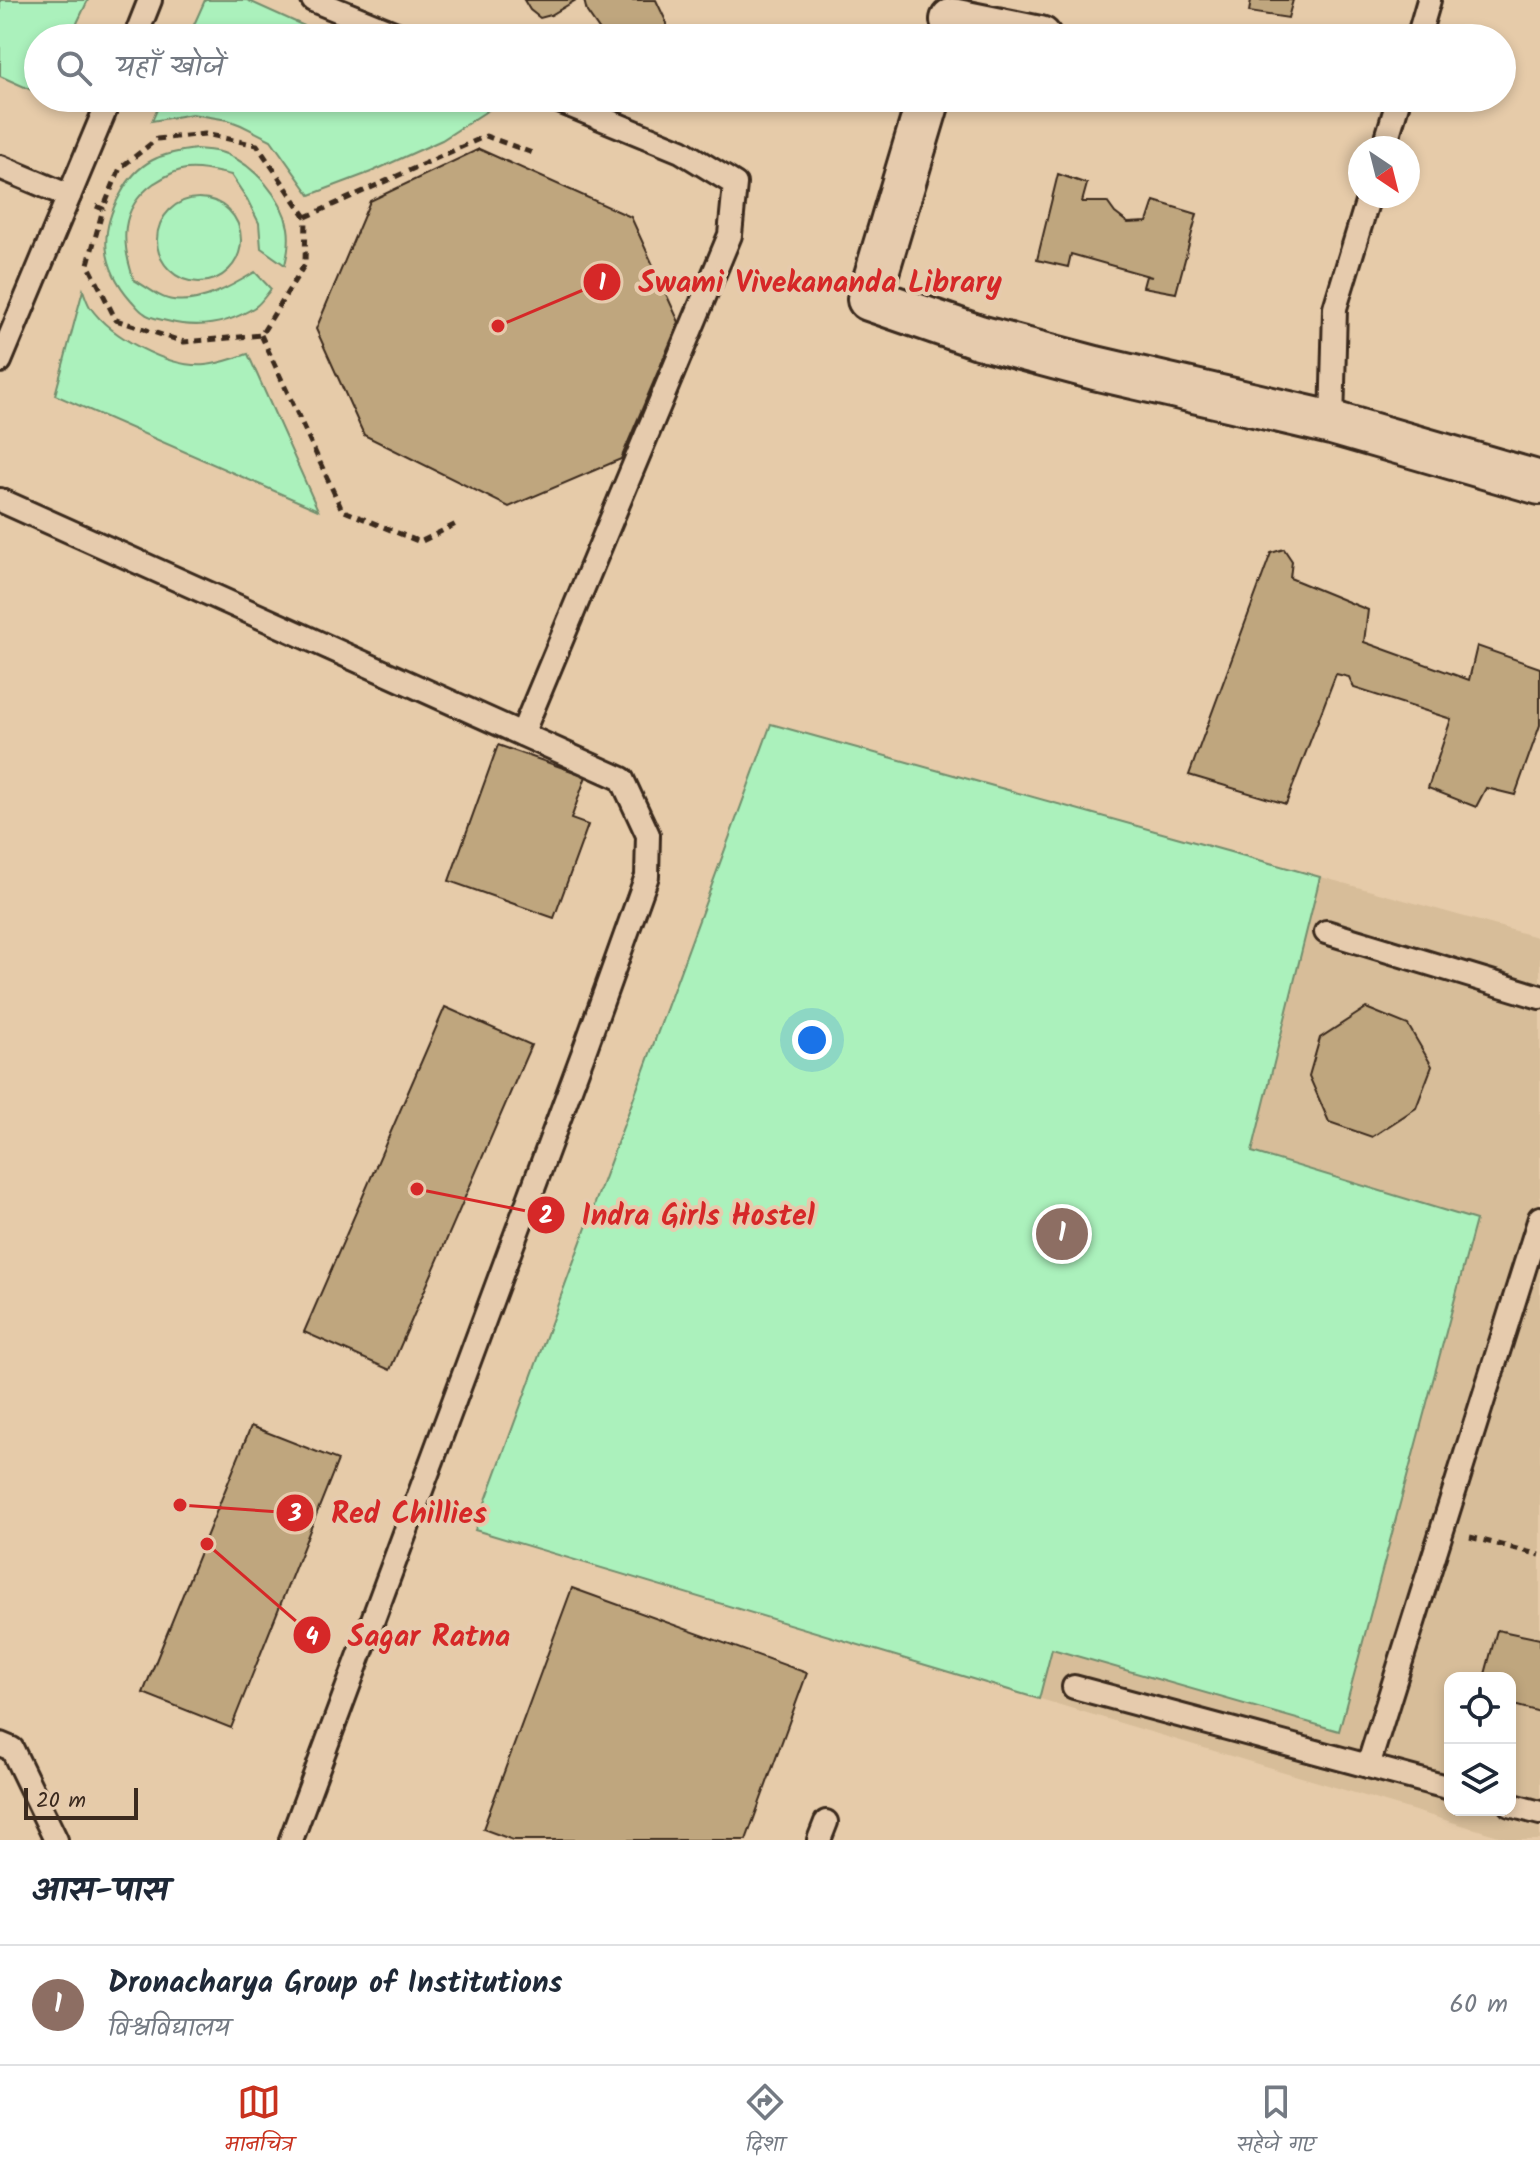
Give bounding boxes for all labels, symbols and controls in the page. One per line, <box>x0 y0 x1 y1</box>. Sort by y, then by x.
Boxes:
search box <box>24 24 1516 112</box>
text: यहाँ खोजें <box>116 44 224 92</box>
icon: search <box>52 46 96 90</box>
north arrow <box>1348 136 1420 208</box>
callout: Swami Vivekananda Library <box>582 255 1018 309</box>
text: Swami Vivekananda Library <box>638 260 1002 308</box>
text: 1 <box>598 264 606 303</box>
your location <box>792 1020 832 1060</box>
callout: Indra Girls Hostel <box>526 1188 831 1242</box>
text: Indra Girls Hostel <box>581 1193 815 1241</box>
text: 2 <box>539 1197 553 1236</box>
pin: 1 <box>1036 1204 1088 1264</box>
callout: Red Chillies <box>275 1486 503 1540</box>
text: Red Chillies <box>331 1491 487 1539</box>
text: 3 <box>287 1495 302 1534</box>
callout: Sagar Ratna <box>292 1608 526 1662</box>
text: Sagar Ratna <box>348 1614 510 1662</box>
text: 4 <box>305 1618 319 1657</box>
map controls <box>1444 1672 1516 1816</box>
button: locate <box>1444 1672 1516 1744</box>
button: layers <box>1444 1744 1516 1816</box>
scale bar <box>24 1784 138 1820</box>
text: 20 m <box>36 1784 86 1819</box>
text: आस-पास <box>32 1865 169 1919</box>
text: Dronacharya Group of Institutions <box>108 1960 563 2008</box>
text: 1 <box>54 1984 62 2026</box>
text: 60 m <box>1449 1984 1508 2026</box>
text: विश्वविद्यालय <box>108 2008 230 2050</box>
tab: मानचित्र <box>225 2080 293 2163</box>
tab: दिशा <box>743 2080 787 2163</box>
tab: सहेजे गए <box>1237 2080 1315 2163</box>

